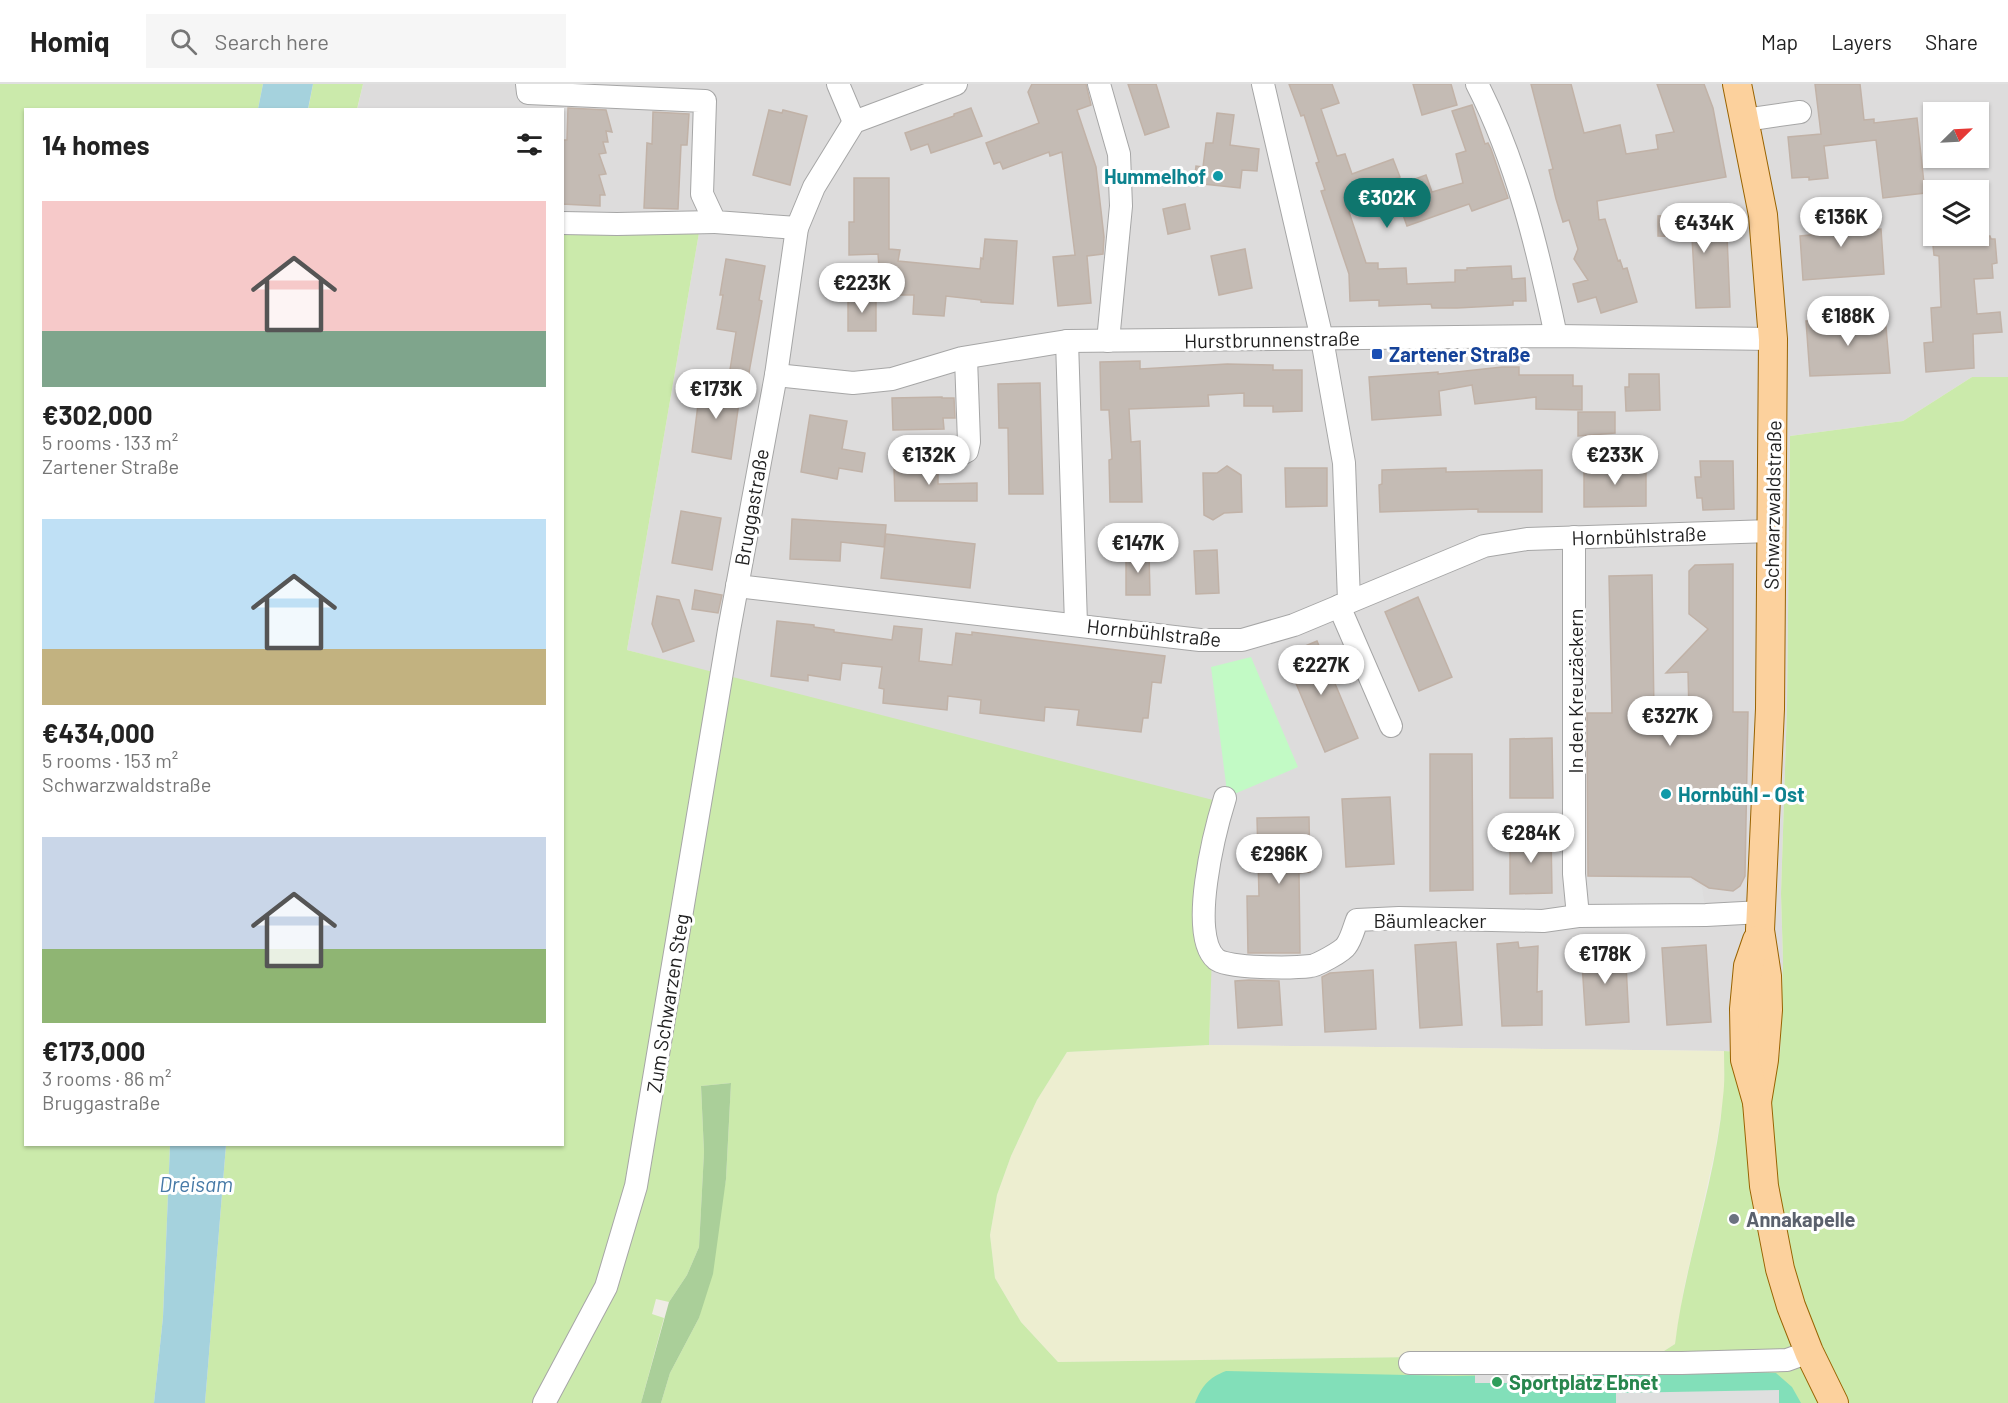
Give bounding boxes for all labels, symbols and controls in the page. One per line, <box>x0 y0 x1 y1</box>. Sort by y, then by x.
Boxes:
search box <box>146 14 566 68</box>
text: Homiq <box>30 24 110 58</box>
icon: search <box>167 25 200 58</box>
text: Search here <box>215 28 329 54</box>
text: Map <box>1761 29 1798 54</box>
text: Layers <box>1831 29 1892 54</box>
text: Share <box>1925 29 1978 54</box>
north arrow <box>1923 102 1989 168</box>
map controls <box>1923 102 1989 246</box>
icon: filters <box>513 128 546 161</box>
text: 14 homes <box>42 129 149 160</box>
place label: Hummelhof <box>1104 164 1206 188</box>
marker: Hummelhof <box>1211 169 1225 183</box>
pin: €302K <box>1345 178 1429 229</box>
button: layers <box>1923 180 1989 246</box>
text: €302K <box>1358 185 1416 209</box>
pin: €136K <box>1799 197 1883 248</box>
pin: €434K <box>1662 203 1746 254</box>
text: €136K <box>1814 204 1868 228</box>
text: €434K <box>1674 210 1734 234</box>
icon: home <box>240 240 348 348</box>
pin: €223K <box>820 263 904 314</box>
text: €223K <box>833 270 891 294</box>
pin: €188K <box>1806 296 1890 347</box>
text: €188K <box>1821 303 1875 327</box>
street label: Hurstbrunnenstraße <box>1184 325 1360 353</box>
place label: Zartener Straße <box>1389 342 1530 366</box>
marker: Zartener Straße <box>1370 347 1384 361</box>
pin: €173K <box>674 369 758 420</box>
text: €173K <box>690 376 743 400</box>
text: €302,000 <box>42 399 153 430</box>
street label: Schwarzwaldstraße <box>1759 420 1785 590</box>
text: 5 rooms · 133 m² <box>42 430 178 454</box>
pin: €132K <box>887 435 971 486</box>
pin: €233K <box>1573 435 1657 486</box>
text: €132K <box>902 442 956 466</box>
text: €233K <box>1586 442 1644 466</box>
street label: Bruggastraße <box>729 447 773 567</box>
text: Zartener Straße <box>42 454 179 478</box>
street label: Hornbühlstraße <box>1571 521 1707 549</box>
pin: €147K <box>1096 523 1180 574</box>
text: €147K <box>1112 530 1164 554</box>
icon: home <box>240 558 348 666</box>
street label: In den Kreuzäckern <box>1563 609 1587 773</box>
street label: Hornbühlstraße <box>1085 613 1223 651</box>
pin: €227K <box>1279 645 1363 696</box>
text: €227K <box>1292 652 1350 676</box>
pin: €327K <box>1628 696 1712 747</box>
text: €327K <box>1641 703 1699 727</box>
text: €434,000 <box>42 717 155 748</box>
text: 5 rooms · 153 m² <box>42 748 178 772</box>
text: Schwarzwaldstraße <box>42 772 211 796</box>
place label: Hornbühl - Ost <box>1678 782 1805 806</box>
marker: Hornbühl - Ost <box>1659 787 1673 801</box>
pin: €284K <box>1489 813 1573 864</box>
text: €284K <box>1501 820 1561 844</box>
pin: €296K <box>1237 834 1321 885</box>
text: €296K <box>1250 841 1308 865</box>
icon: home <box>240 876 348 984</box>
street label: Bäumleacker <box>1373 908 1487 932</box>
street label: Zum Schwarzen Steg <box>641 912 693 1094</box>
pin: €178K <box>1563 934 1647 985</box>
text: €178K <box>1578 941 1632 965</box>
text: €173,000 <box>42 1035 145 1066</box>
text: 3 rooms · 86 m² <box>42 1066 171 1090</box>
text: Bruggastraße <box>42 1090 160 1114</box>
water label: Dreisam <box>159 1171 233 1196</box>
place label: Annakapelle <box>1746 1207 1856 1231</box>
marker: Annakapelle <box>1727 1212 1741 1226</box>
place label: Sportplatz Ebnet <box>1509 1370 1658 1394</box>
marker: Sportplatz Ebnet <box>1490 1375 1504 1389</box>

